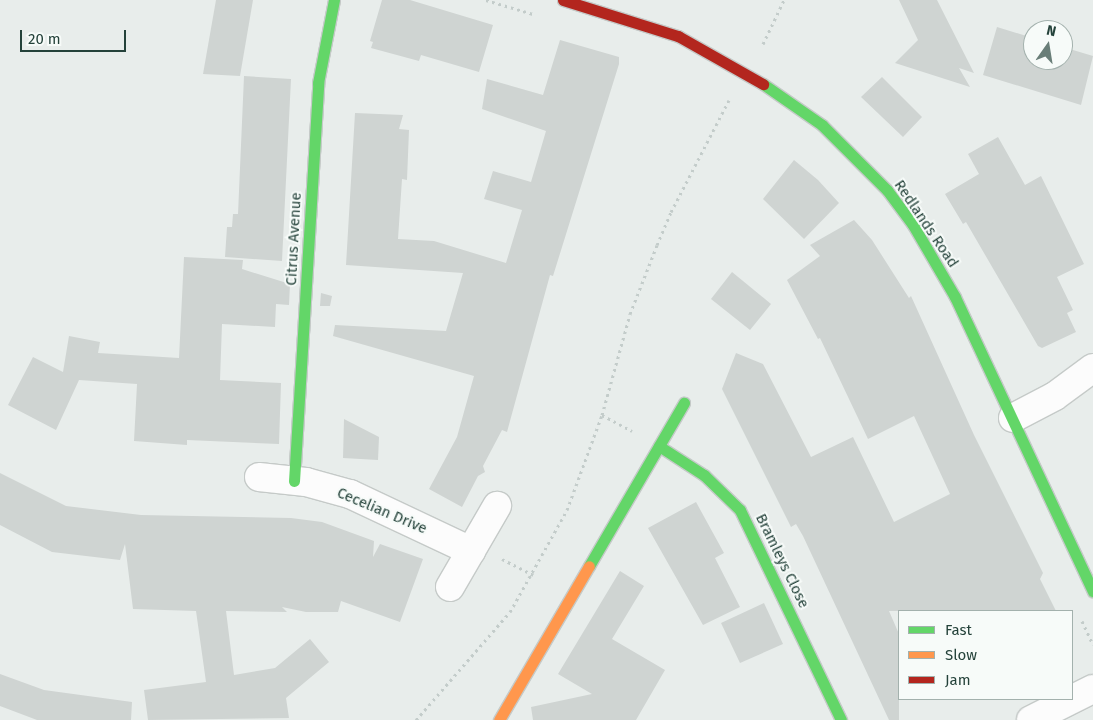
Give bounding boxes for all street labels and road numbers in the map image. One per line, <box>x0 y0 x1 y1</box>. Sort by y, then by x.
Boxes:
street label: Redlands Road <box>890 177 962 271</box>
street label: Citrus Avenue <box>283 192 305 286</box>
street label: Cecelian Drive <box>334 484 430 538</box>
street label: Bramleys Close <box>751 511 813 611</box>

